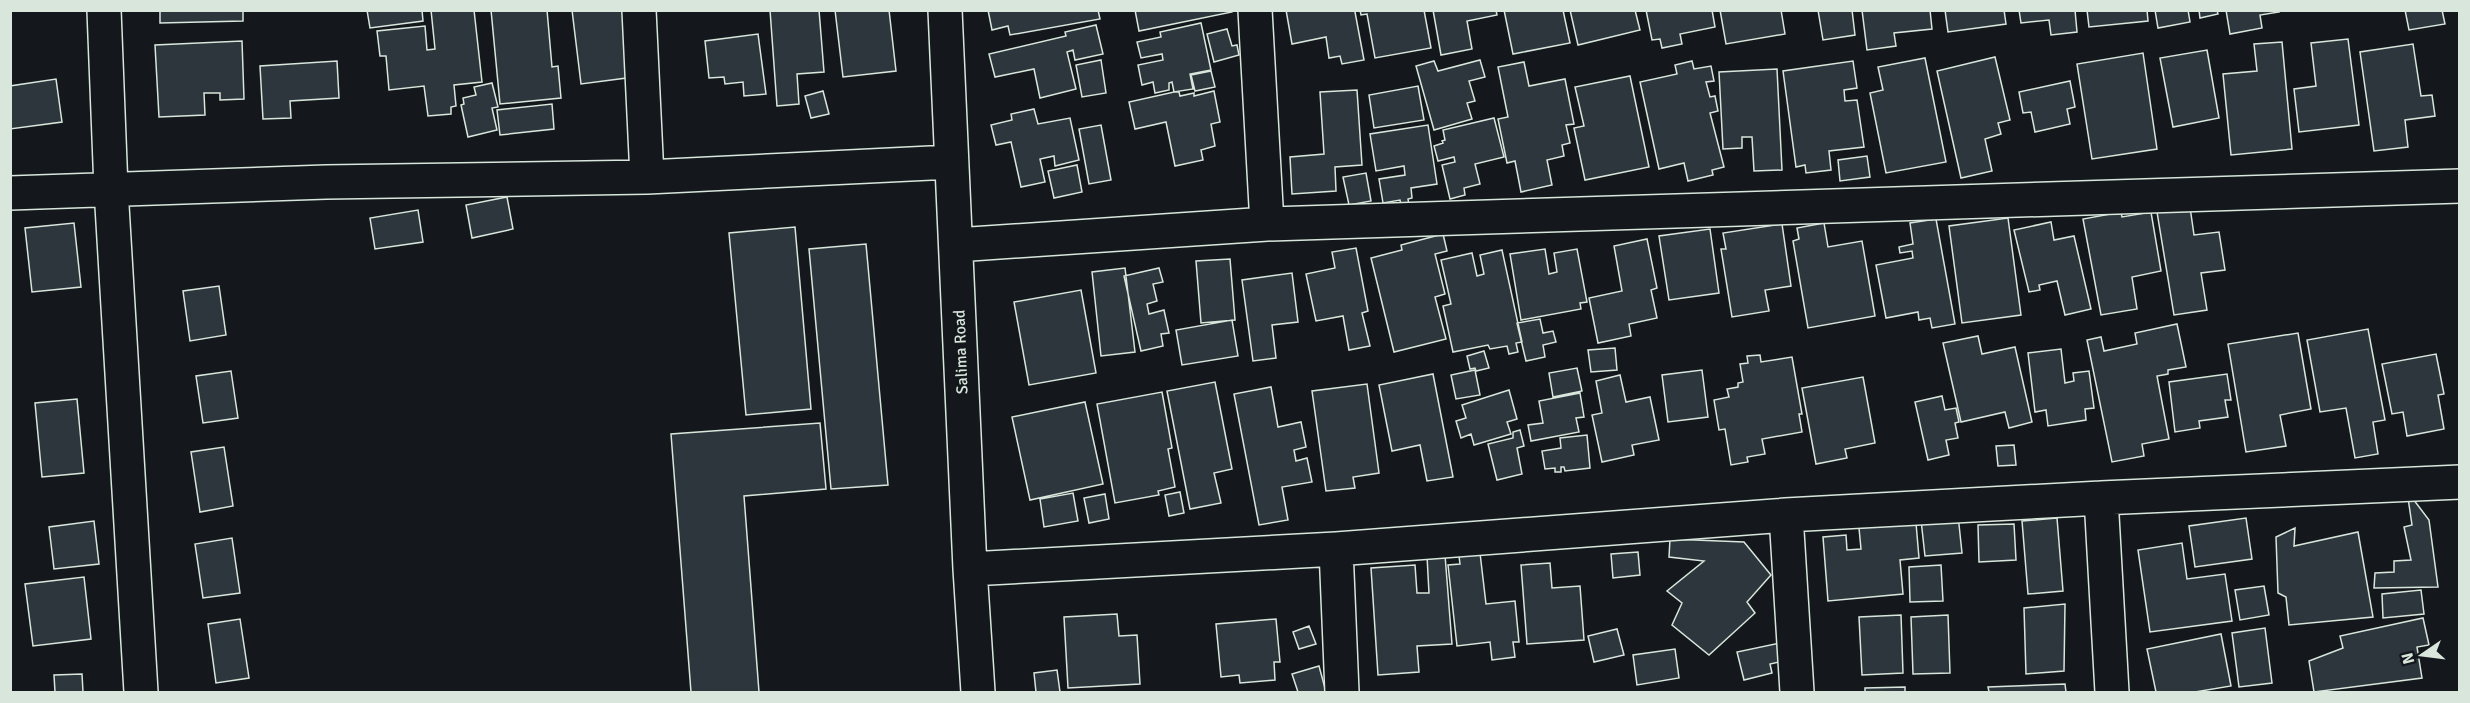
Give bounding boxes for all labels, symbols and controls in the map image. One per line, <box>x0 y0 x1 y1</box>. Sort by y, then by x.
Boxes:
street label: Salima Road <box>950 309 972 395</box>
north arrow <box>2392 625 2452 685</box>
text: N <box>2397 651 2419 666</box>

